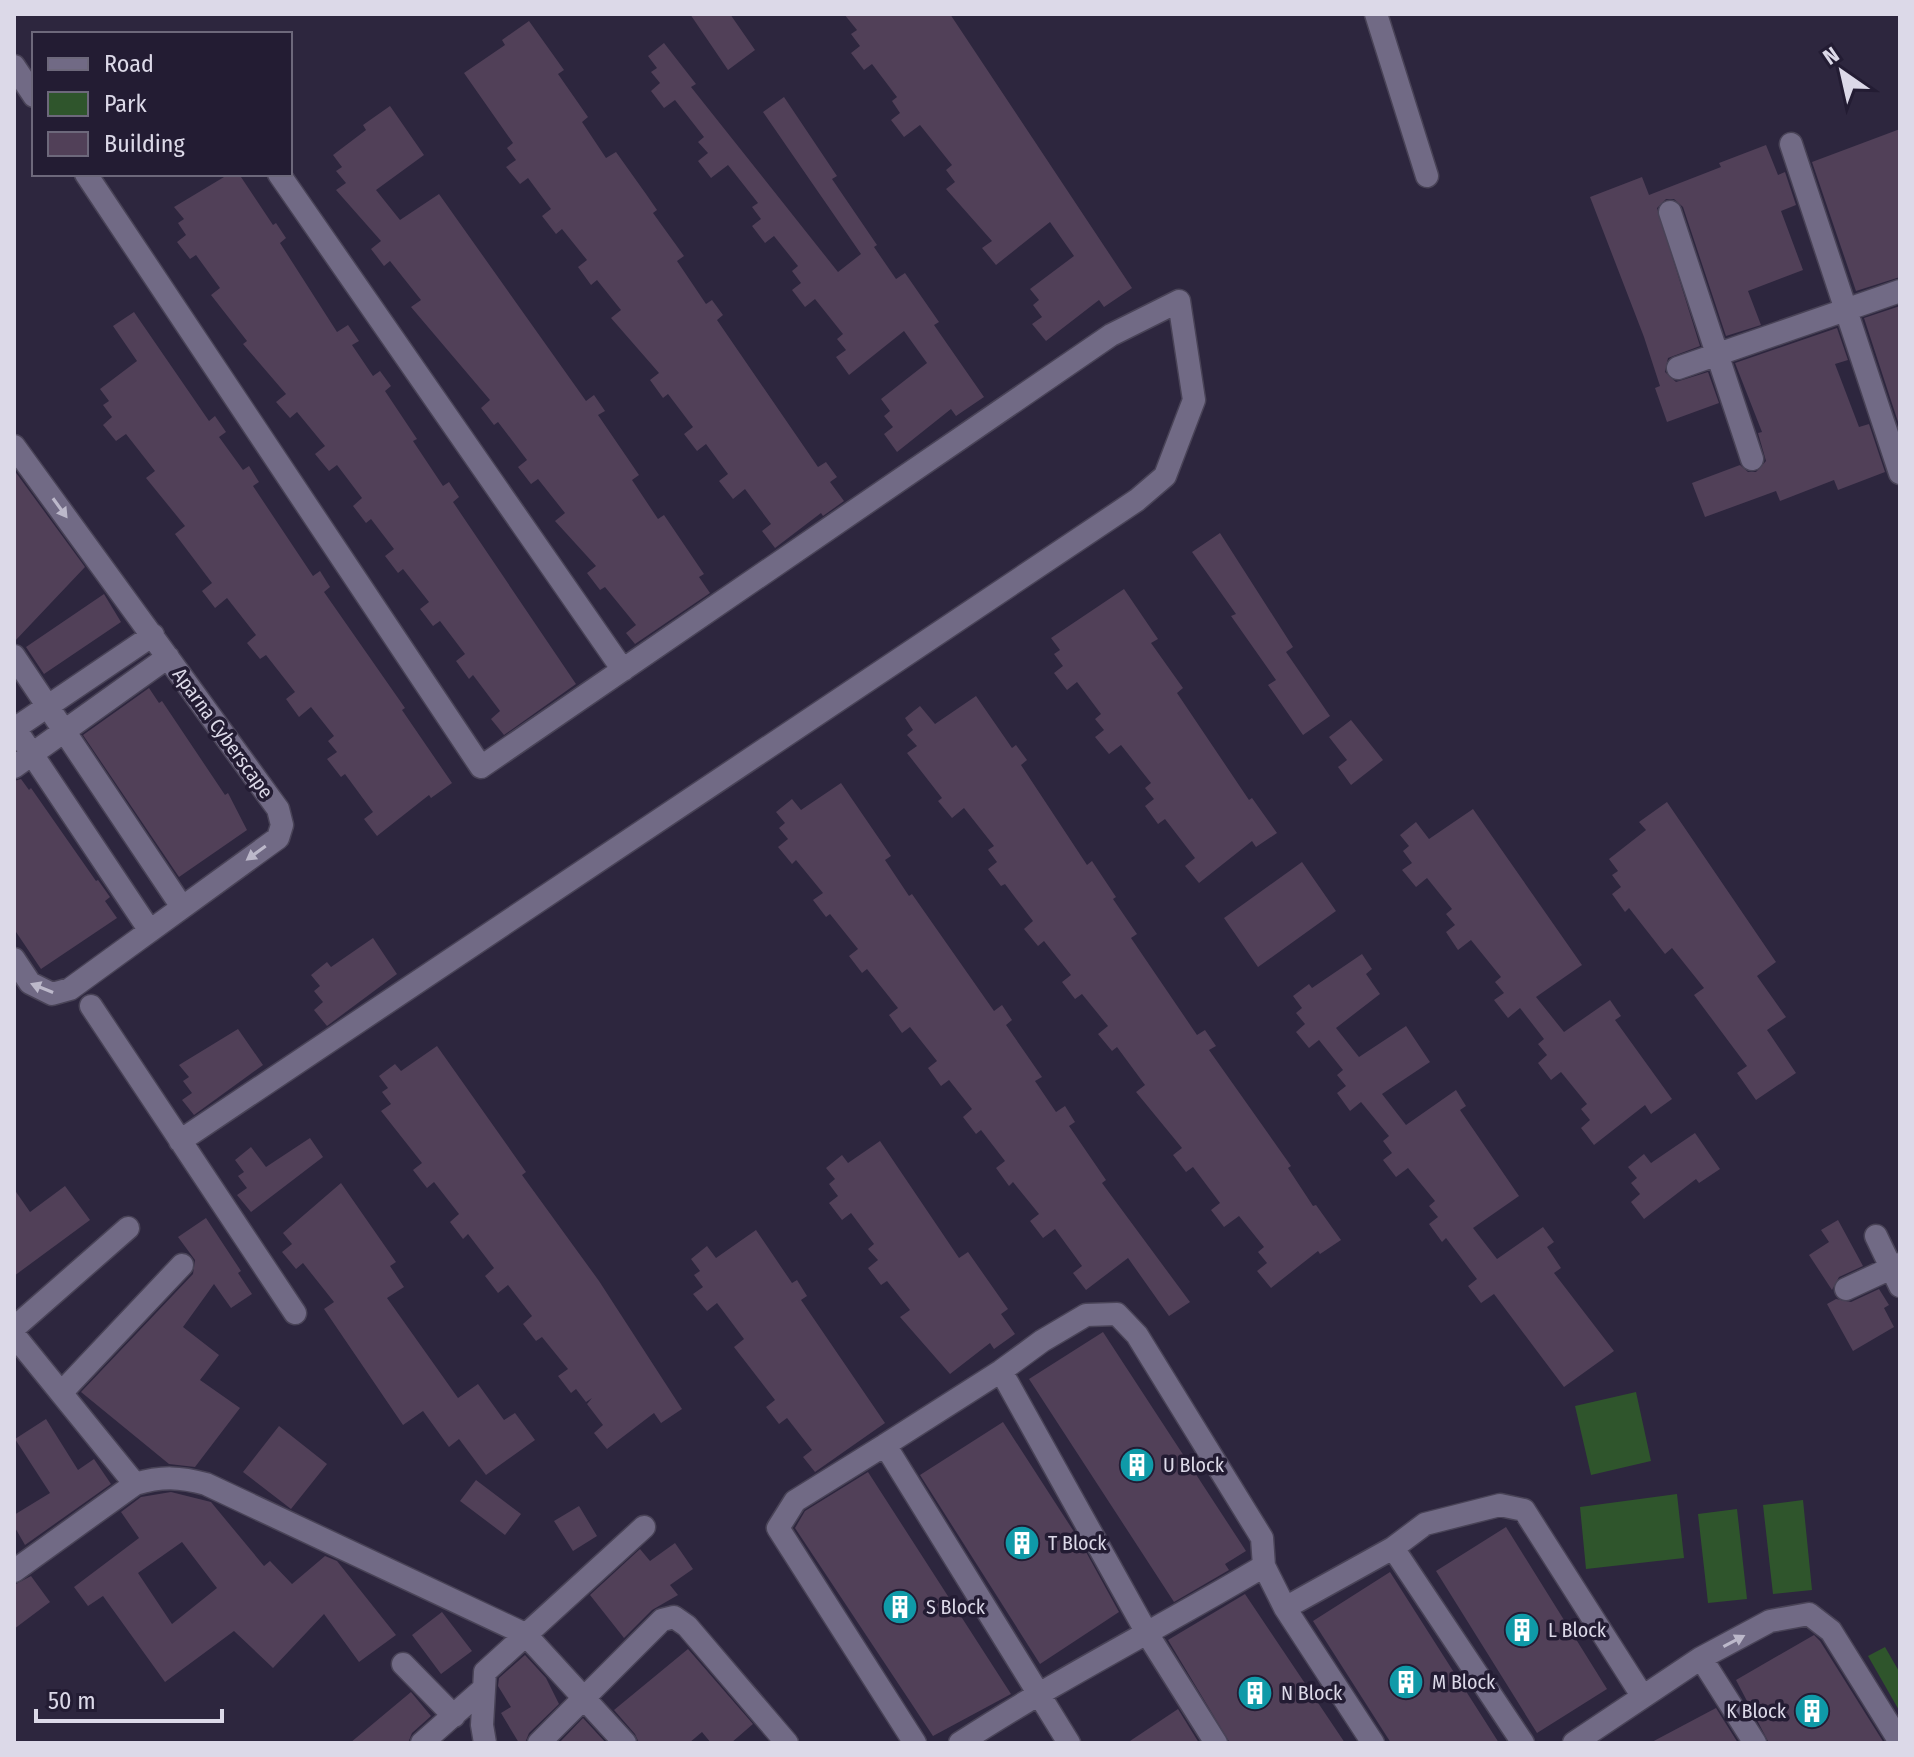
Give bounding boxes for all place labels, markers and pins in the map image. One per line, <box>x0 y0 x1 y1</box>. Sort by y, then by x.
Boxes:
building icon: U Block <box>1118 1446 1156 1484</box>
place label: U Block <box>1163 1453 1225 1477</box>
building icon: T Block <box>1003 1524 1041 1562</box>
place label: T Block <box>1048 1531 1107 1555</box>
building icon: S Block <box>881 1588 919 1626</box>
place label: S Block <box>926 1595 986 1619</box>
building icon: L Block <box>1503 1611 1541 1649</box>
place label: L Block <box>1548 1618 1607 1642</box>
building icon: M Block <box>1387 1663 1425 1701</box>
place label: M Block <box>1432 1670 1496 1694</box>
building icon: N Block <box>1236 1674 1274 1712</box>
place label: N Block <box>1281 1681 1343 1705</box>
building icon: K Block <box>1793 1692 1831 1730</box>
place label: K Block <box>1726 1699 1787 1723</box>

